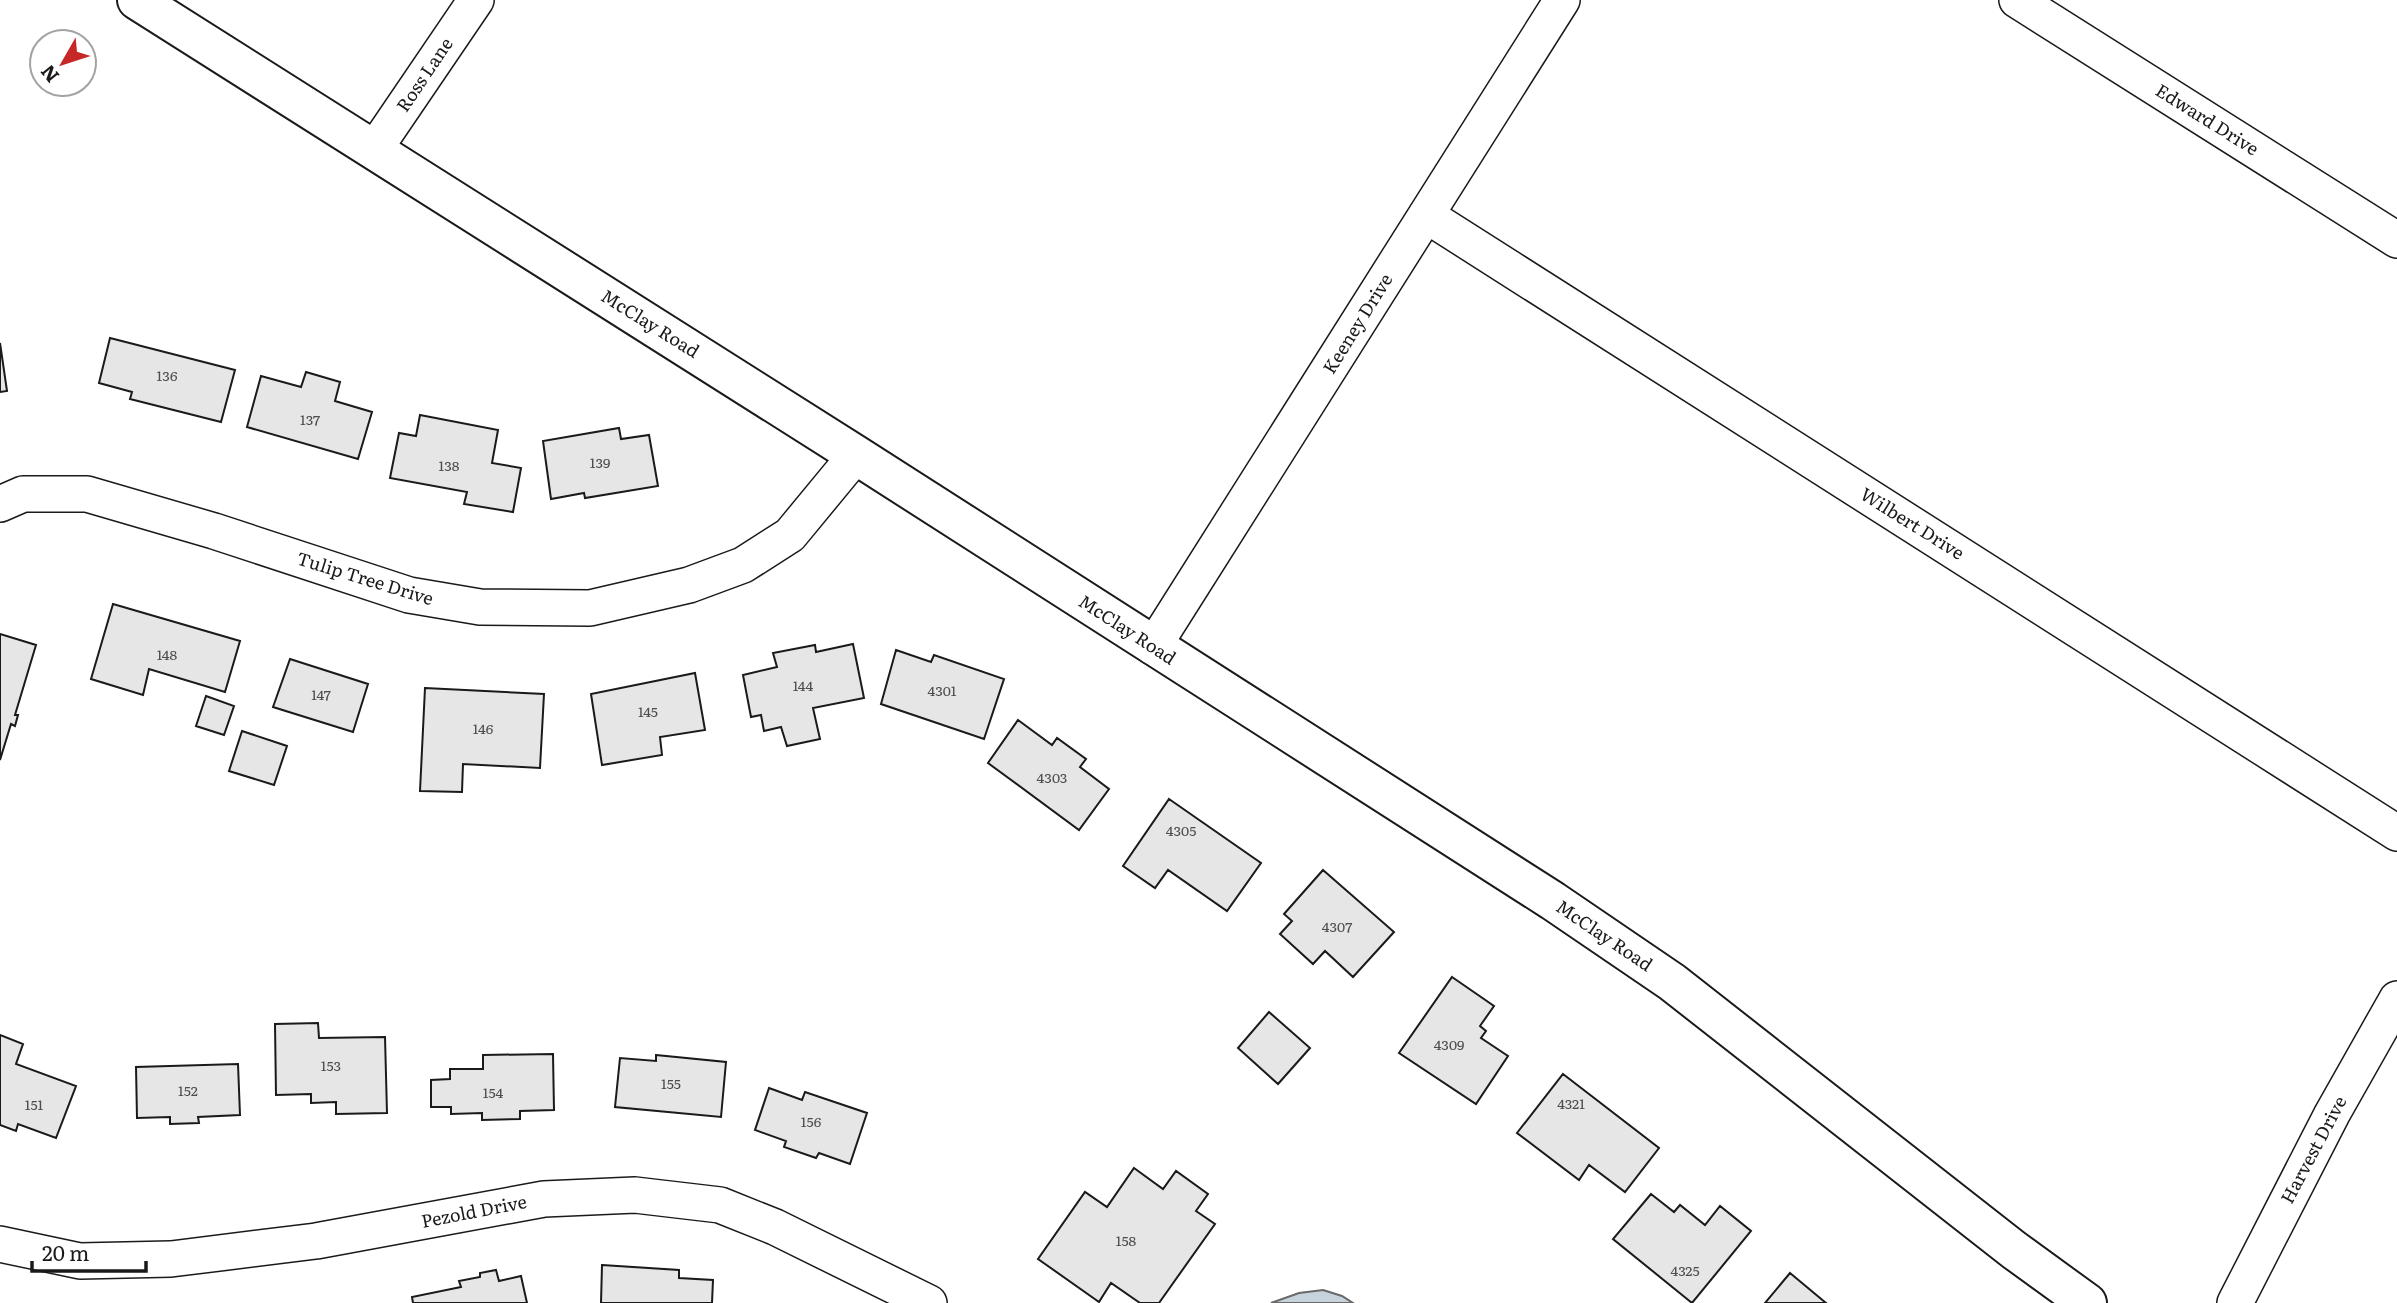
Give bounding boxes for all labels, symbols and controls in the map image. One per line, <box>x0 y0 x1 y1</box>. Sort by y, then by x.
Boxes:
north arrow <box>28 28 98 98</box>
street label: Ross Lane <box>389 31 459 117</box>
text: N <box>33 59 65 89</box>
street label: Edward Drive <box>2151 76 2265 161</box>
street label: Keeney Drive <box>1315 268 1398 379</box>
street label: McClay Road <box>596 282 705 364</box>
house number: 136 <box>157 365 178 385</box>
house number: 137 <box>300 409 320 429</box>
house number: 139 <box>590 452 610 472</box>
house number: 138 <box>439 455 460 475</box>
street label: Wilbert Drive <box>1856 480 1970 565</box>
street label: Tulip Tree Drive <box>294 544 437 611</box>
street label: McClay Road <box>1074 587 1182 670</box>
house number: 148 <box>157 644 178 664</box>
house number: 144 <box>793 675 814 695</box>
house number: 4301 <box>927 680 957 700</box>
house number: 147 <box>311 684 331 704</box>
house number: 145 <box>638 701 658 721</box>
house number: 146 <box>473 718 494 738</box>
house number: 4303 <box>1037 767 1067 787</box>
house number: 4305 <box>1166 820 1196 840</box>
street label: McClay Road <box>1551 892 1659 977</box>
house number: 4307 <box>1322 916 1352 936</box>
house number: 4309 <box>1434 1034 1464 1054</box>
house number: 153 <box>321 1055 341 1075</box>
house number: 155 <box>661 1073 681 1093</box>
house number: 152 <box>178 1080 198 1100</box>
house number: 154 <box>483 1082 504 1102</box>
street label: Harvest Drive <box>2273 1091 2352 1208</box>
house number: 4321 <box>1557 1093 1585 1113</box>
house number: 151 <box>25 1094 44 1114</box>
house number: 156 <box>801 1111 822 1131</box>
street label: Pezold Drive <box>419 1187 529 1234</box>
scale bar <box>32 1230 145 1274</box>
house number: 158 <box>1116 1230 1137 1250</box>
text: 20 m <box>42 1236 89 1267</box>
house number: 4325 <box>1670 1260 1700 1280</box>

